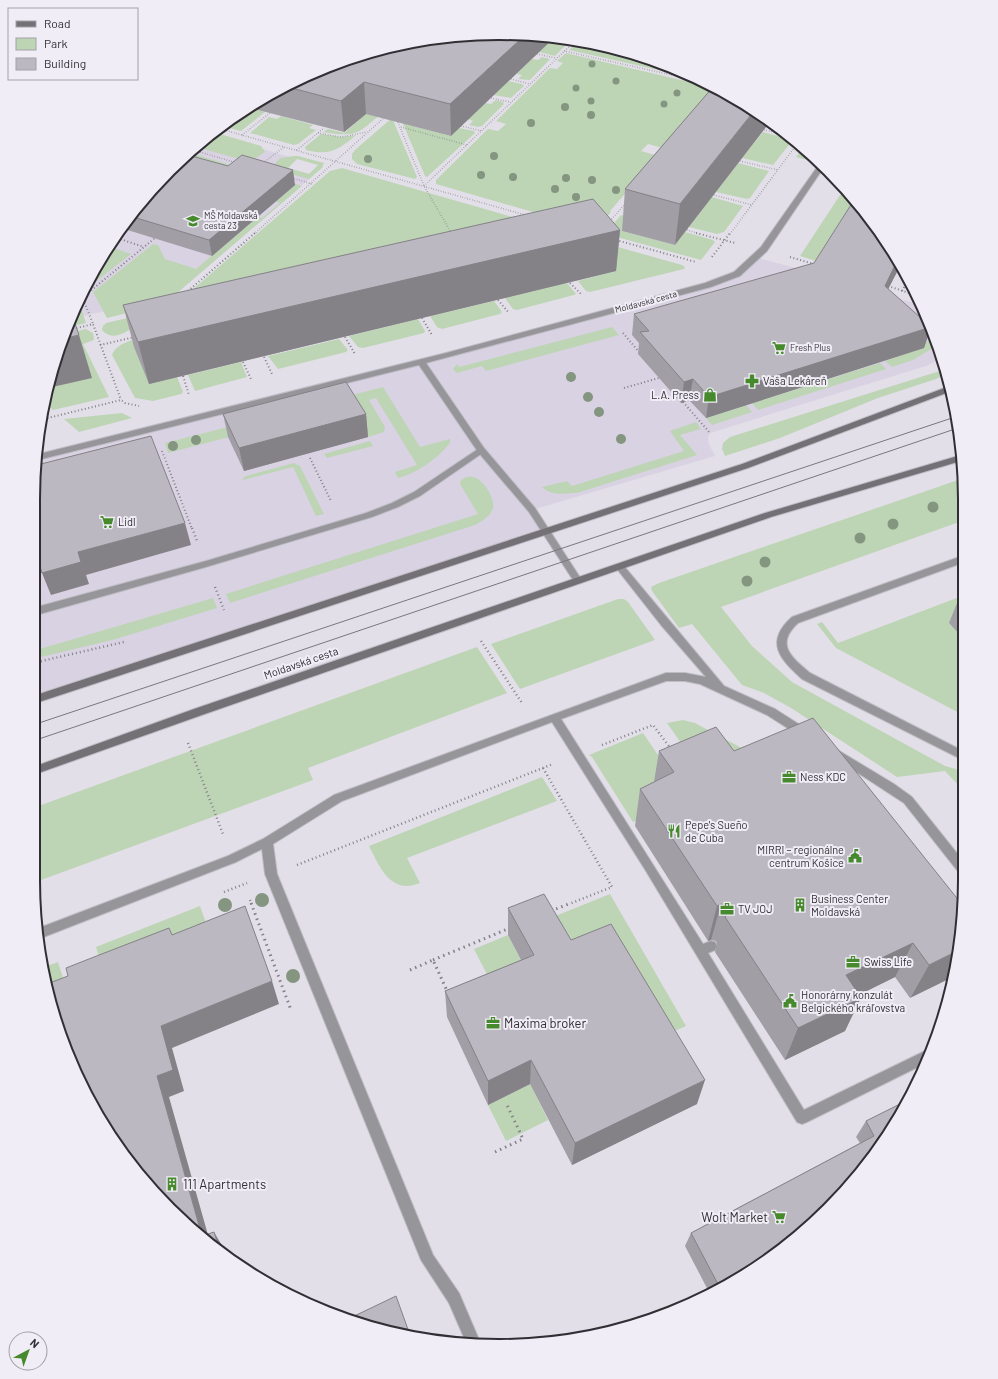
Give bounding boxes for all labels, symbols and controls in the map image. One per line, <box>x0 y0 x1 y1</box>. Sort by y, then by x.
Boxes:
legend <box>8 8 138 80</box>
text: Road <box>44 16 71 30</box>
text: Park <box>44 36 68 50</box>
text: Building <box>44 56 86 70</box>
place label: MŠ Moldavská cesta 23 <box>204 210 258 231</box>
school or university icon: MŠ Moldavská cesta 23 <box>185 213 201 229</box>
street label: Moldavská cesta <box>614 288 678 315</box>
supermarket icon: Fresh Plus <box>771 340 787 356</box>
place label: Fresh Plus <box>790 342 830 353</box>
pharmacy icon: Vaša Lekáreň <box>744 373 760 389</box>
place label: Vaša Lekáreň <box>763 374 827 387</box>
shop icon: L.A. Press <box>702 387 718 403</box>
place label: L.A. Press <box>651 388 699 401</box>
supermarket icon: Lidl <box>99 514 115 530</box>
place label: Lidl <box>118 515 136 528</box>
street label: Moldavská cesta <box>262 644 340 681</box>
office icon: Ness KDC <box>781 769 797 785</box>
place label: Ness KDC <box>800 770 846 783</box>
place label: Pepe's Sueño de Cuba <box>685 818 748 844</box>
restaurant icon: Pepe's Sueño de Cuba <box>666 823 682 839</box>
place label: MIRRI – regionálne centrum Košice <box>757 843 844 869</box>
public building icon: MIRRI – regionálne centrum Košice <box>847 848 863 864</box>
place label: Business Center Moldavská <box>811 892 888 918</box>
building icon: Business Center Moldavská <box>792 897 808 913</box>
office icon: TV JOJ <box>719 901 735 917</box>
place label: TV JOJ <box>738 902 773 915</box>
office icon: Swiss Life <box>845 954 861 970</box>
place label: Swiss Life <box>864 955 912 968</box>
place label: Honorárny konzulát Belgického kráľovstva <box>801 988 905 1014</box>
public building icon: Honorárny konzulát Belgického kráľovstva <box>782 993 798 1009</box>
office icon: Maxima broker <box>485 1015 501 1031</box>
place label: Maxima broker <box>504 1015 586 1031</box>
building icon: 111 Apartments <box>164 1176 180 1192</box>
place label: 111 Apartments <box>183 1176 266 1192</box>
place label: Wolt Market <box>701 1209 768 1225</box>
supermarket icon: Wolt Market <box>771 1209 787 1225</box>
north arrow <box>8 1331 48 1371</box>
text: N <box>28 1336 42 1350</box>

